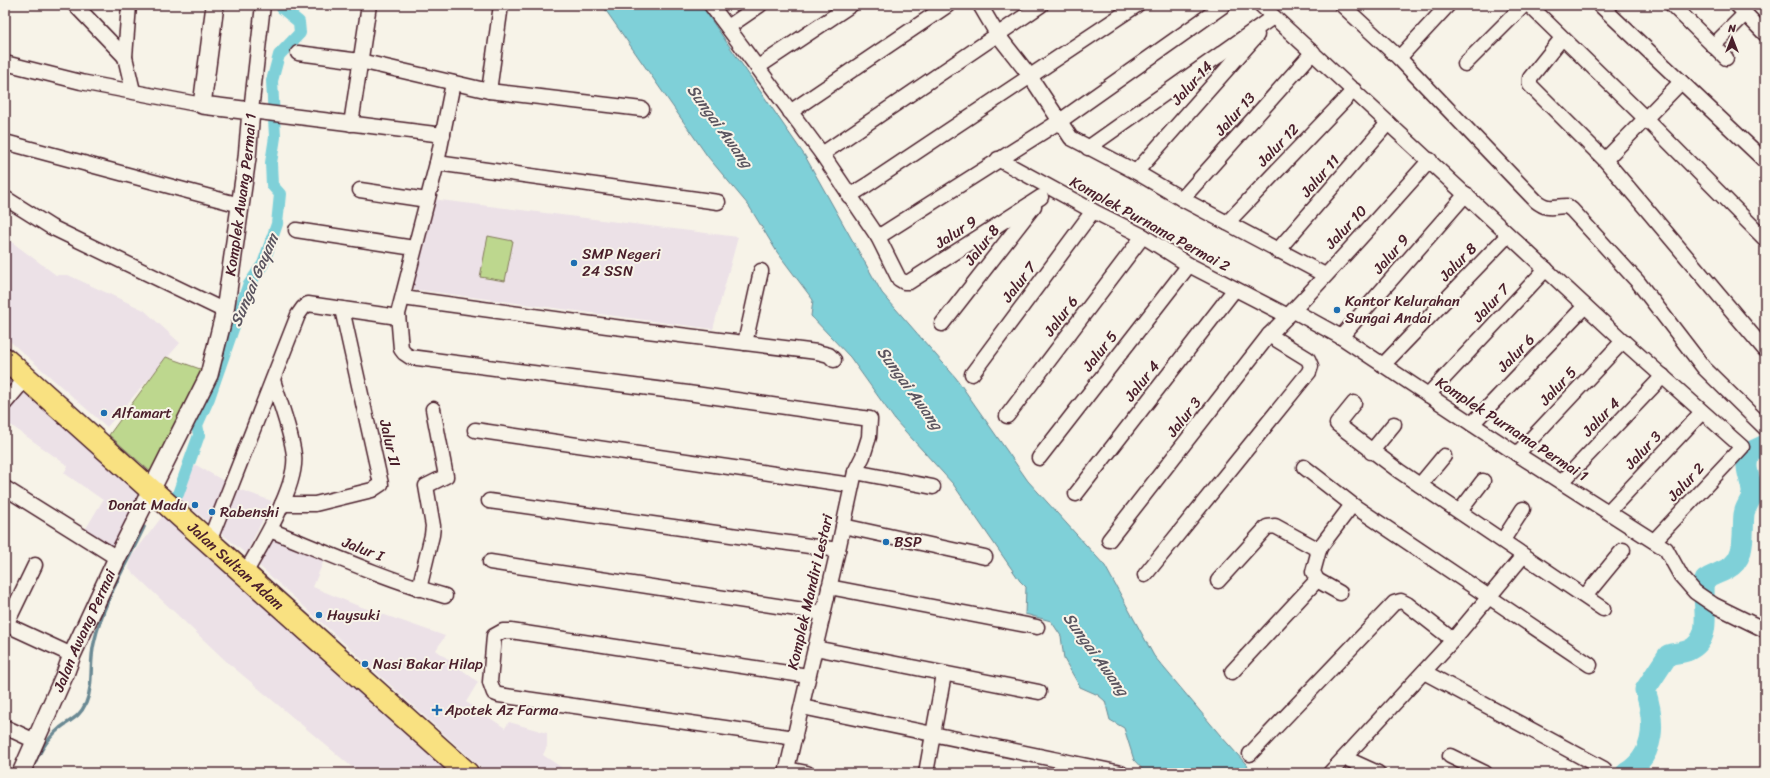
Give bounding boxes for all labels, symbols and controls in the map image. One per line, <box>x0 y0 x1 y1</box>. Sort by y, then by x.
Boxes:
north arrow <box>1712 18 1752 58</box>
text: N <box>1727 19 1736 38</box>
street label: Jalur 14 <box>1164 55 1219 112</box>
water label: Sungai Awang <box>679 78 762 176</box>
street label: Jalur 13 <box>1207 86 1262 143</box>
street label: Komplek Awang Permai 1 <box>217 112 264 278</box>
street label: Jalur 12 <box>1250 117 1306 173</box>
street label: Jalur 11 <box>1293 149 1346 204</box>
street label: Komplek Purnama Permai 2 <box>1065 169 1235 279</box>
street label: Jalur 10 <box>1318 199 1374 256</box>
street label: Jalur 9 <box>929 209 982 256</box>
street label: Jalur 8 <box>957 219 1006 272</box>
water label: Sungai Gayam <box>221 227 287 331</box>
street label: Jalur 9 <box>1365 228 1416 281</box>
street label: Jalur 8 <box>1432 236 1483 288</box>
place label: SMP Negeri 24 SSN <box>582 241 661 284</box>
street label: Jalur 7 <box>994 255 1044 309</box>
marker: SMP Negeri 24 SSN <box>569 258 579 268</box>
street label: Jalur 7 <box>1465 276 1517 329</box>
place label: Kantor Kelurahan Sungai Andai <box>1345 288 1460 331</box>
street label: Jalur 6 <box>1036 290 1085 343</box>
marker: Kantor Kelurahan Sungai Andai <box>1332 305 1342 315</box>
street label: Jalur 5 <box>1075 325 1124 378</box>
street label: Jalur 6 <box>1490 328 1541 379</box>
water label: Sungai Awang <box>869 340 952 438</box>
street label: Jalur 4 <box>1117 355 1167 408</box>
street label: Jalur 5 <box>1532 360 1583 412</box>
street label: Komplek Purnama Permai 1 <box>1430 370 1594 488</box>
street label: Jalur 3 <box>1159 391 1208 444</box>
street label: Jalur 4 <box>1575 391 1626 443</box>
place label: Alfamart <box>111 400 172 426</box>
marker: Alfamart <box>99 408 109 418</box>
street label: Jalur II <box>372 416 408 469</box>
street label: Jalur 3 <box>1617 425 1668 476</box>
street label: Jalur 2 <box>1660 456 1711 508</box>
place label: Donat Madu <box>108 492 187 518</box>
place label: Rabenshi <box>220 499 280 525</box>
marker: Donat Madu <box>190 500 200 510</box>
marker: Rabenshi <box>207 507 217 517</box>
street label: Komplek Mandiri Lestari <box>779 511 841 672</box>
street label: Jalan Sultan Adam <box>181 514 291 617</box>
street label: Jalur I <box>337 529 389 569</box>
place label: BSP <box>894 529 922 555</box>
marker: BSP <box>881 537 891 547</box>
street label: Jalan Awang Permai <box>45 564 123 697</box>
place label: Haysuki <box>327 602 381 628</box>
water label: Sungai Awang <box>1055 606 1138 704</box>
marker: Haysuki <box>314 610 324 620</box>
place label: Nasi Bakar Hilap <box>373 651 483 677</box>
marker: Nasi Bakar Hilap <box>360 659 370 669</box>
place label: Apotek Az Farma <box>444 697 559 723</box>
marker: Apotek Az Farma <box>432 705 442 715</box>

